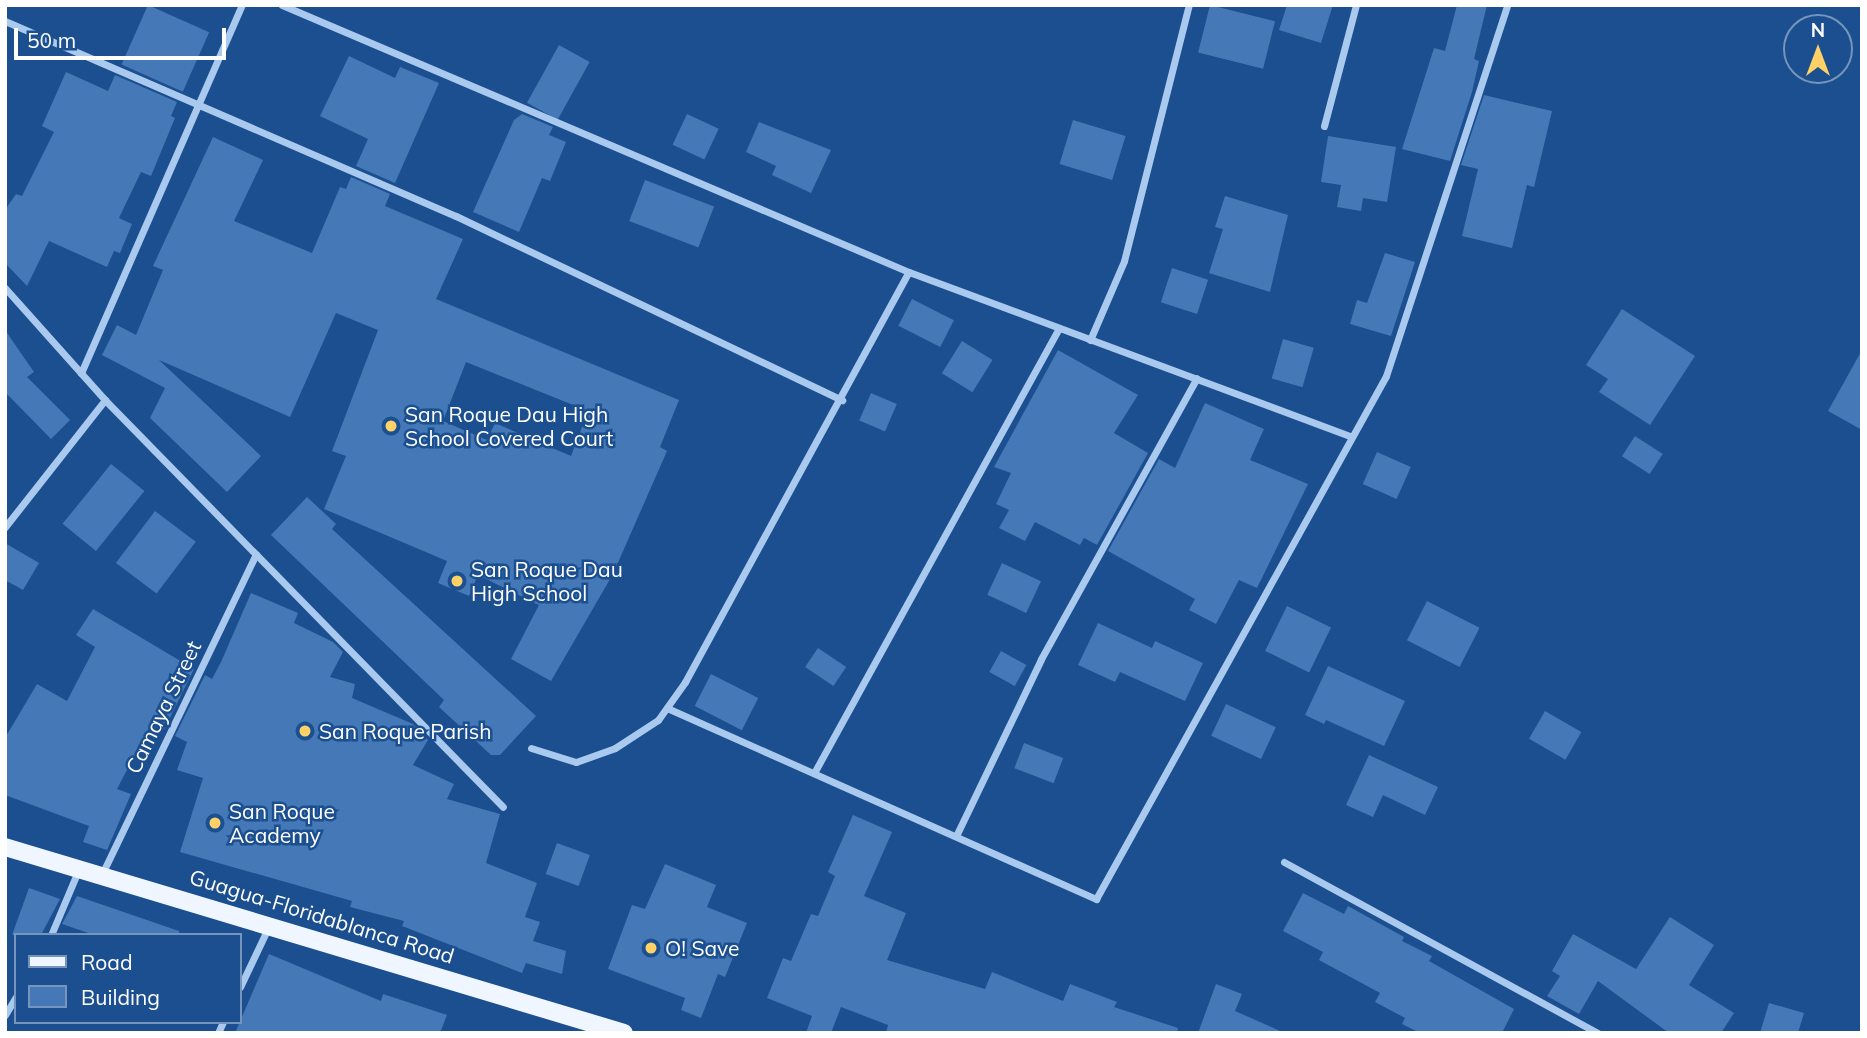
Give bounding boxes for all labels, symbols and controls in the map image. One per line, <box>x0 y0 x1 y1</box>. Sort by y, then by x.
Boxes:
scale bar <box>18 14 229 58</box>
north arrow <box>1783 14 1853 84</box>
text: N <box>1811 18 1825 42</box>
text: 50 m <box>27 27 76 53</box>
place label: San Roque Dau High School Covered Court <box>405 401 613 451</box>
marker: San Roque Dau High School Covered Court <box>383 418 399 434</box>
place label: San Roque Dau High School <box>471 556 623 606</box>
marker: San Roque Dau High School <box>449 573 465 589</box>
street label: Camaya Street <box>120 636 206 778</box>
place label: San Roque Parish <box>319 718 491 744</box>
marker: San Roque Parish <box>297 723 313 739</box>
place label: San Roque Academy <box>229 798 335 848</box>
marker: San Roque Academy <box>207 815 223 831</box>
street label: Guagua-Floridablanca Road <box>187 864 457 968</box>
legend <box>14 933 242 1024</box>
place label: O! Save <box>665 935 739 961</box>
marker: O! Save <box>643 940 659 956</box>
text: Road <box>81 949 132 975</box>
text: Building <box>81 984 160 1010</box>

